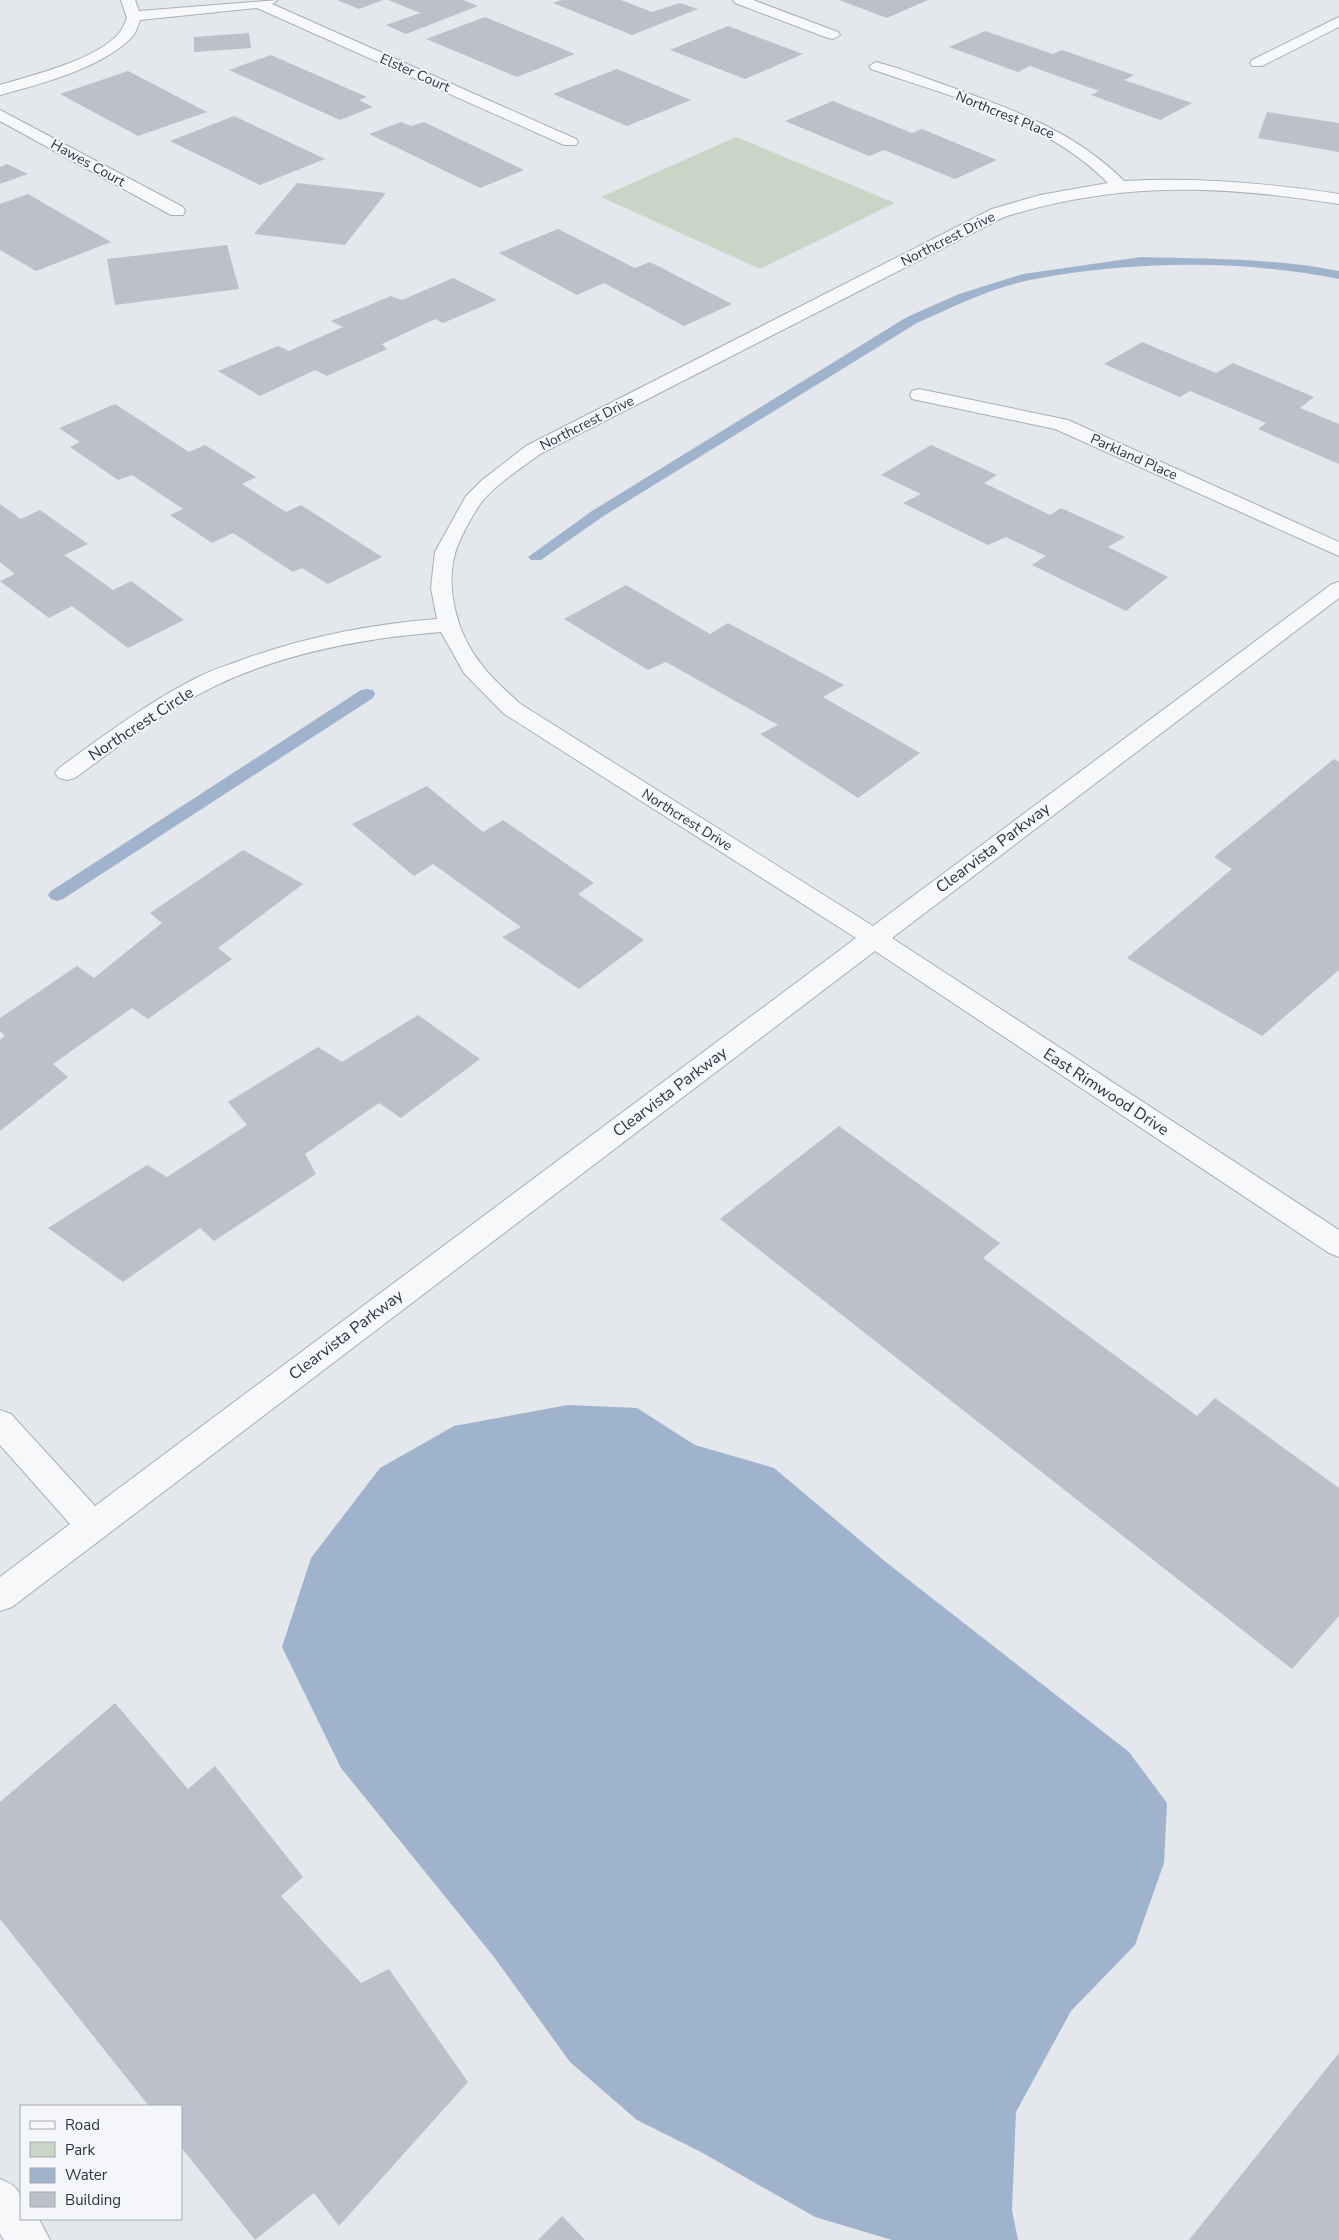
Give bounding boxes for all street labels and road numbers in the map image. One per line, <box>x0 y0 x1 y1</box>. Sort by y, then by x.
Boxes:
street label: Elster Court <box>377 49 453 97</box>
street label: Northcrest Place <box>953 87 1057 143</box>
street label: Hawes Court <box>47 135 129 191</box>
street label: Northcrest Drive <box>898 207 998 271</box>
street label: Northcrest Drive <box>537 391 637 455</box>
street label: Parkland Place <box>1087 429 1181 485</box>
street label: Northcrest Circle <box>84 682 198 766</box>
street label: Northcrest Drive <box>638 784 736 856</box>
street label: Clearvista Parkway <box>931 797 1055 898</box>
street label: Clearvista Parkway <box>608 1041 732 1142</box>
street label: East Rimwood Drive <box>1039 1043 1173 1141</box>
street label: Clearvista Parkway <box>284 1284 408 1385</box>

